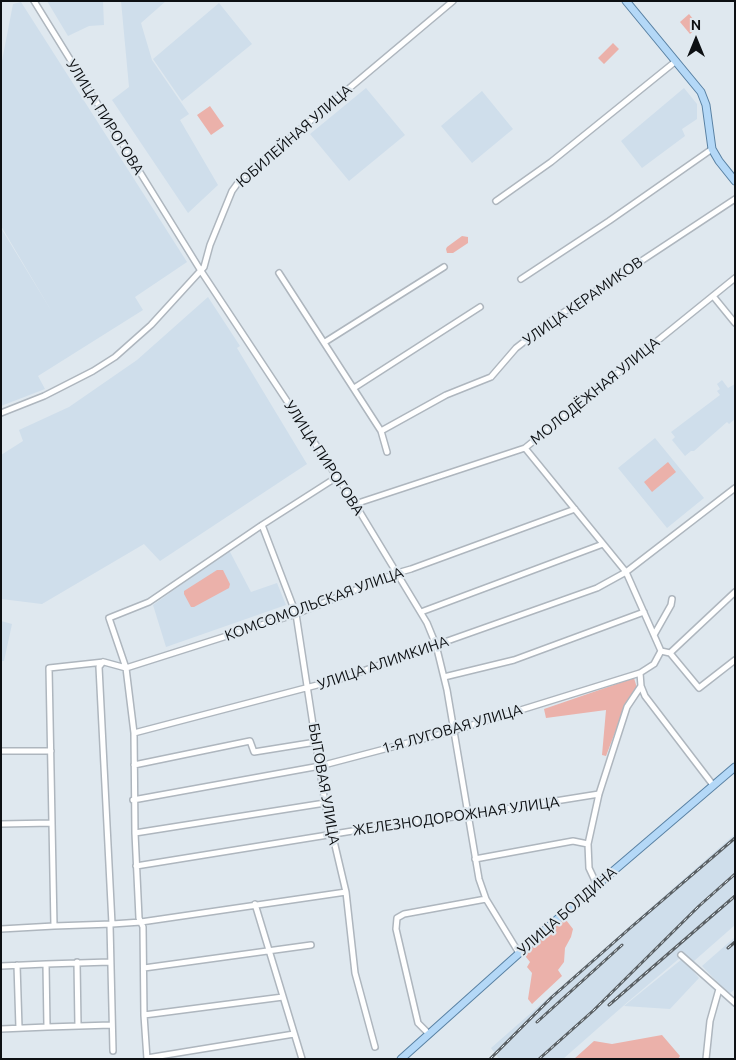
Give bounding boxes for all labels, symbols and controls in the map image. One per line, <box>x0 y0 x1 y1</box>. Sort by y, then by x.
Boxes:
north arrow <box>671 15 721 65</box>
text: N <box>691 17 701 33</box>
street label: УЛИЦА ПИРОГОВА <box>62 56 148 178</box>
street label: ЮБИЛЕЙНАЯ УЛИЦА <box>232 81 356 191</box>
street label: УЛИЦА КЕРАМИКОВ <box>520 253 646 349</box>
street label: МОЛОДЁЖНАЯ УЛИЦА <box>527 333 663 449</box>
street label: УЛИЦА ПИРОГОВА <box>280 397 368 519</box>
street label: КОМСОМОЛЬСКАЯ УЛИЦА <box>222 563 406 645</box>
street label: УЛИЦА АЛИМКИНА <box>315 632 451 694</box>
street label: 1-Я ЛУГОВАЯ УЛИЦА <box>380 700 524 758</box>
street label: БЫТОВАЯ УЛИЦА <box>304 722 344 846</box>
street label: ЖЕЛЕЗНОДОРОЖНАЯ УЛИЦА <box>352 793 560 839</box>
street label: УЛИЦА БОЛДИНА <box>514 863 620 959</box>

